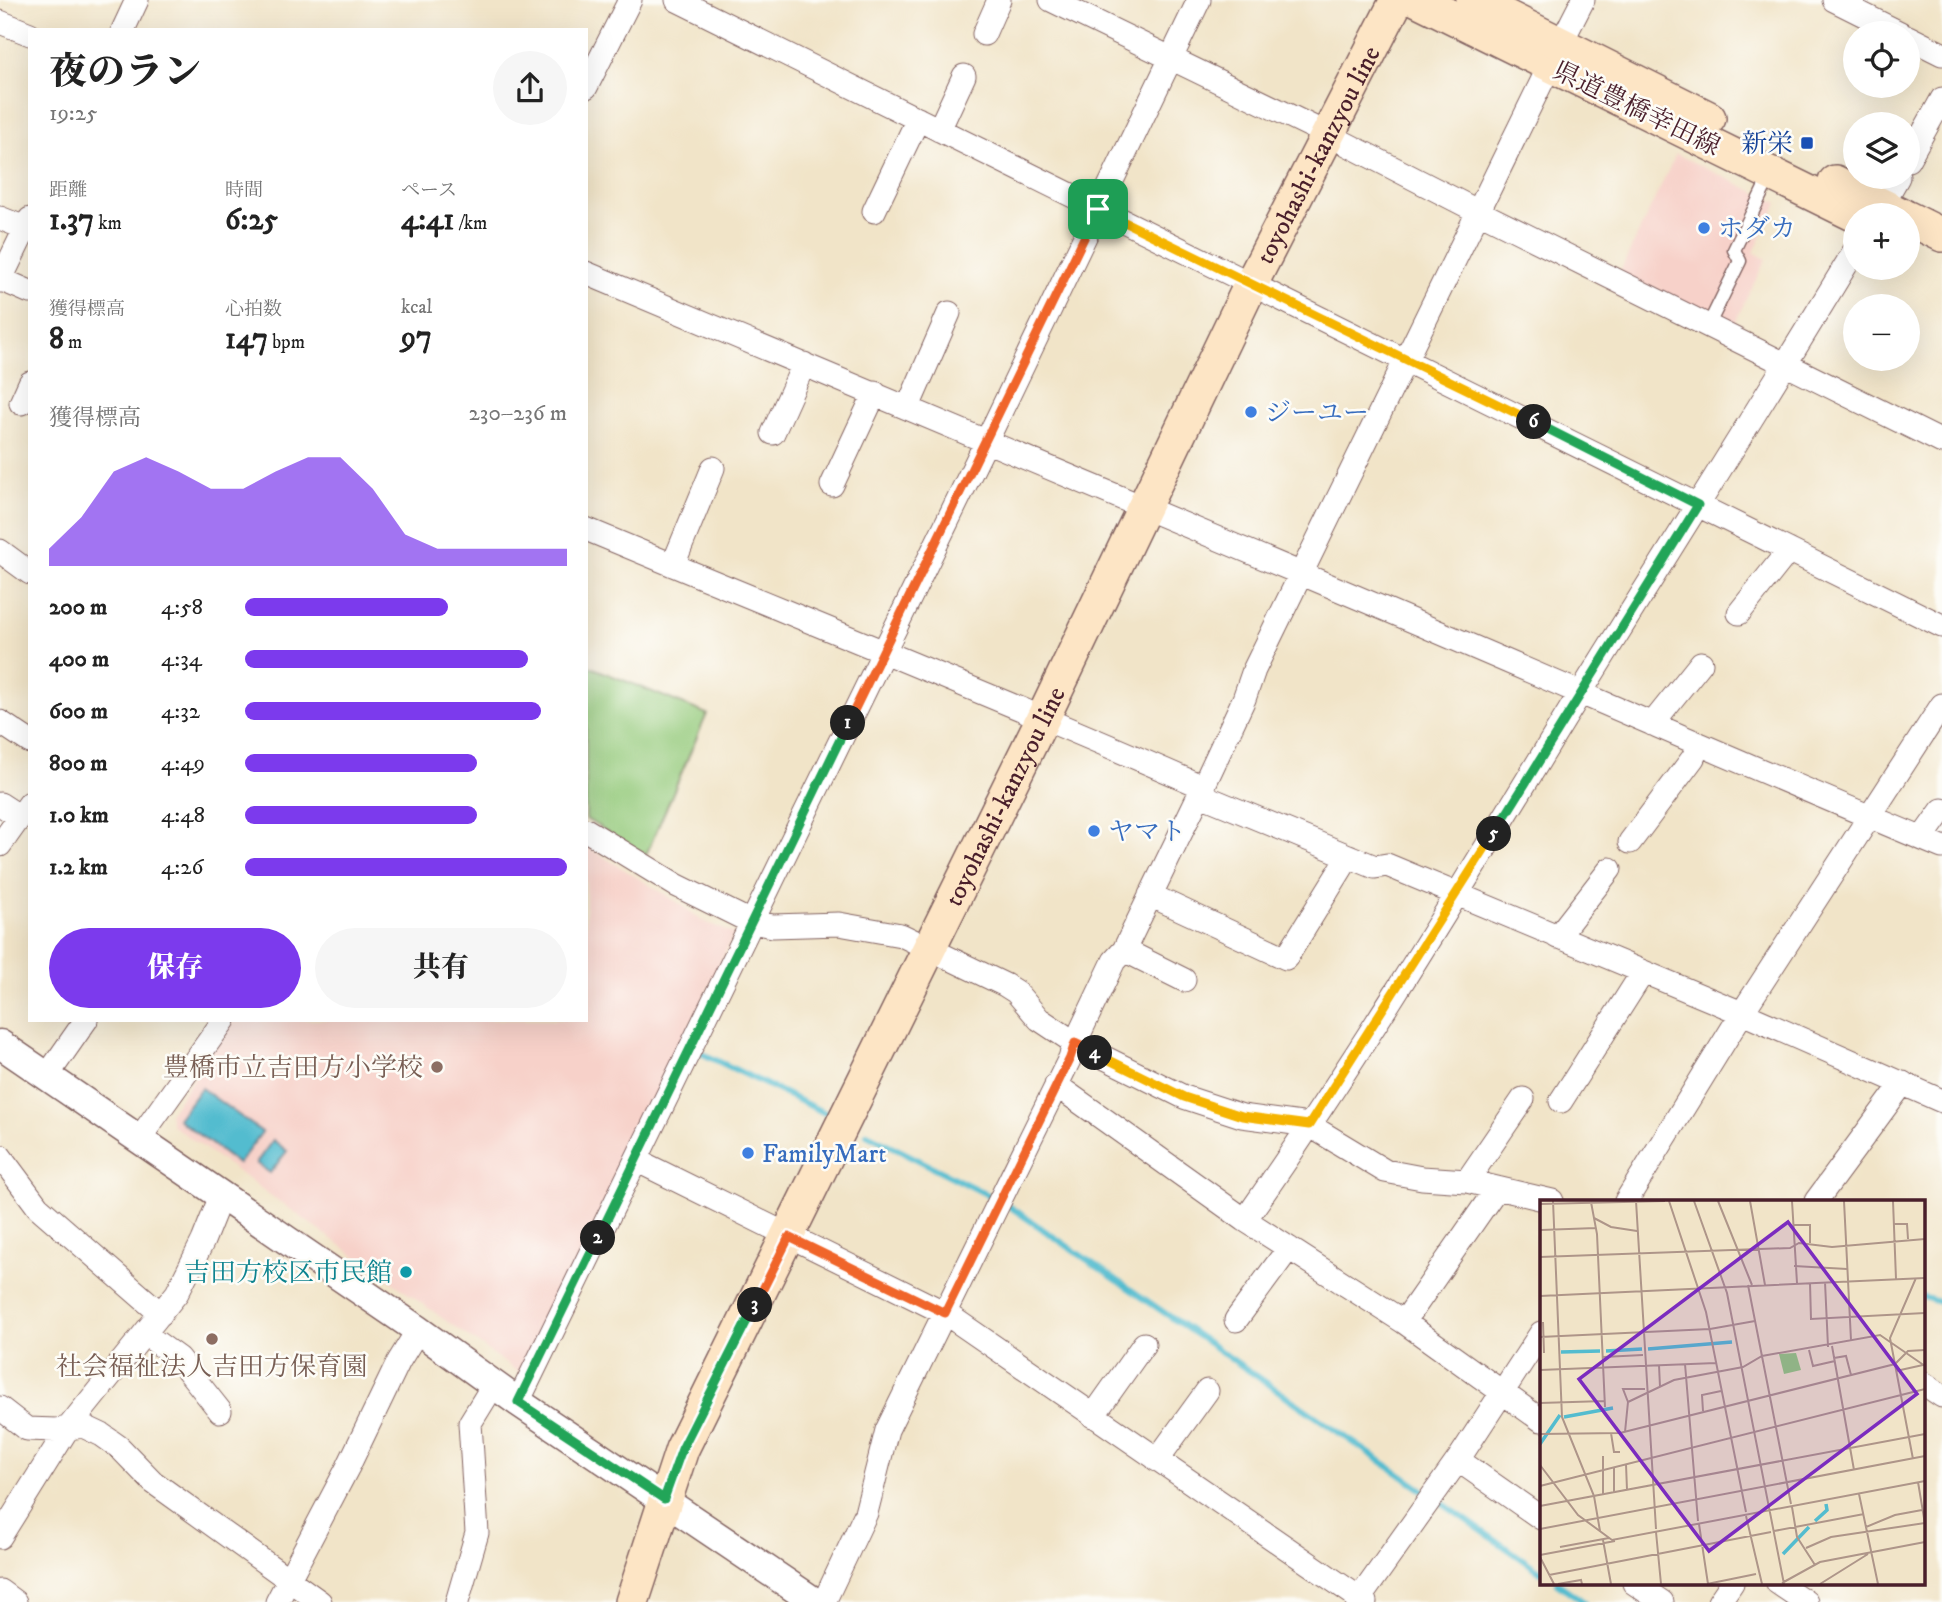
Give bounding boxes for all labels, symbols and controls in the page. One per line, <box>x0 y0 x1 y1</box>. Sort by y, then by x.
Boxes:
map controls <box>1843 21 1920 371</box>
button: locate <box>1843 21 1920 98</box>
street label: toyohashi-kanzyou line <box>1249 41 1389 270</box>
text: 夜のラン <box>49 49 201 97</box>
button: share <box>493 51 567 125</box>
street label: 県道豊橋幸田線 <box>1547 55 1725 164</box>
text: 19:25 <box>49 99 97 128</box>
button: layers <box>1843 112 1920 189</box>
place label: 新栄 <box>1741 128 1793 161</box>
marker: 新栄 <box>1799 135 1815 151</box>
text: 距離 <box>49 179 87 202</box>
text: 時間 <box>225 179 263 202</box>
text: ペース <box>401 179 457 202</box>
pin <box>1068 179 1128 239</box>
icon: arrive <box>1079 190 1117 228</box>
text: 1.37 <box>49 202 94 239</box>
text: 6:25 <box>225 202 278 239</box>
text: 4:41 <box>401 202 454 239</box>
button: + <box>1843 203 1920 280</box>
text: km <box>94 212 122 235</box>
text: /km <box>454 212 487 235</box>
place label: ホダカ <box>1718 213 1796 246</box>
marker: ホダカ <box>1696 220 1712 236</box>
button: − <box>1843 294 1920 371</box>
text: kcal <box>401 296 432 319</box>
text: 獲得標高 <box>49 298 125 321</box>
text: 心拍数 <box>225 298 282 321</box>
text: 97 <box>401 319 432 356</box>
text: 8 <box>49 321 64 358</box>
text: 147 <box>225 321 268 358</box>
text: m <box>64 331 82 354</box>
text: bpm <box>268 331 305 354</box>
place label: ジーユー <box>1265 397 1369 430</box>
text: 230–236 m <box>469 399 567 428</box>
text: 獲得標高 <box>49 404 141 433</box>
marker: ジーユー <box>1243 404 1259 420</box>
pin: 6 <box>1516 404 1552 440</box>
text: 6 <box>1529 410 1538 433</box>
text: 200 m <box>49 593 107 622</box>
text: 4:58 <box>161 593 203 622</box>
text: 400 m <box>49 645 109 674</box>
text: 4:34 <box>161 645 202 674</box>
street label: toyohashi-kanzyou line <box>938 682 1074 912</box>
text: 600 m <box>49 697 108 726</box>
text: 4:32 <box>161 697 200 726</box>
pin: 1 <box>830 706 866 740</box>
text: 1 <box>844 711 851 734</box>
text: 800 m <box>49 749 107 778</box>
text: 4:49 <box>161 749 205 778</box>
text: 1.0 km <box>49 801 109 830</box>
text: 4:48 <box>161 801 205 830</box>
place label: ヤマト <box>1108 816 1186 849</box>
pin: 5 <box>1476 816 1512 852</box>
text: 5 <box>1489 822 1498 845</box>
marker: ヤマト <box>1086 823 1102 839</box>
text: 1.2 km <box>49 853 108 882</box>
text: 4:26 <box>161 853 204 882</box>
button: 保存 <box>49 928 301 1008</box>
button: 共有 <box>315 928 567 1008</box>
pin: 4 <box>1078 1036 1112 1070</box>
text: 4 <box>1089 1041 1100 1064</box>
place label: 豊橋市立吉田方小学校 <box>163 1052 423 1085</box>
marker: 豊橋市立吉田方小学校 <box>429 1059 445 1075</box>
place label: FamilyMart <box>762 1138 887 1171</box>
marker: FamilyMart <box>740 1145 756 1161</box>
inset map <box>1540 1200 1924 1584</box>
pin: 2 <box>580 1220 616 1256</box>
text: 2 <box>593 1226 602 1249</box>
place label: 吉田方校区市民館 <box>184 1257 392 1290</box>
marker: 吉田方校区市民館 <box>398 1264 414 1280</box>
pin: 3 <box>738 1288 772 1322</box>
text: 3 <box>751 1293 758 1316</box>
marker: 社会福祉法人吉田方保育園 <box>204 1331 220 1347</box>
place label: 社会福祉法人吉田方保育園 <box>56 1351 368 1384</box>

